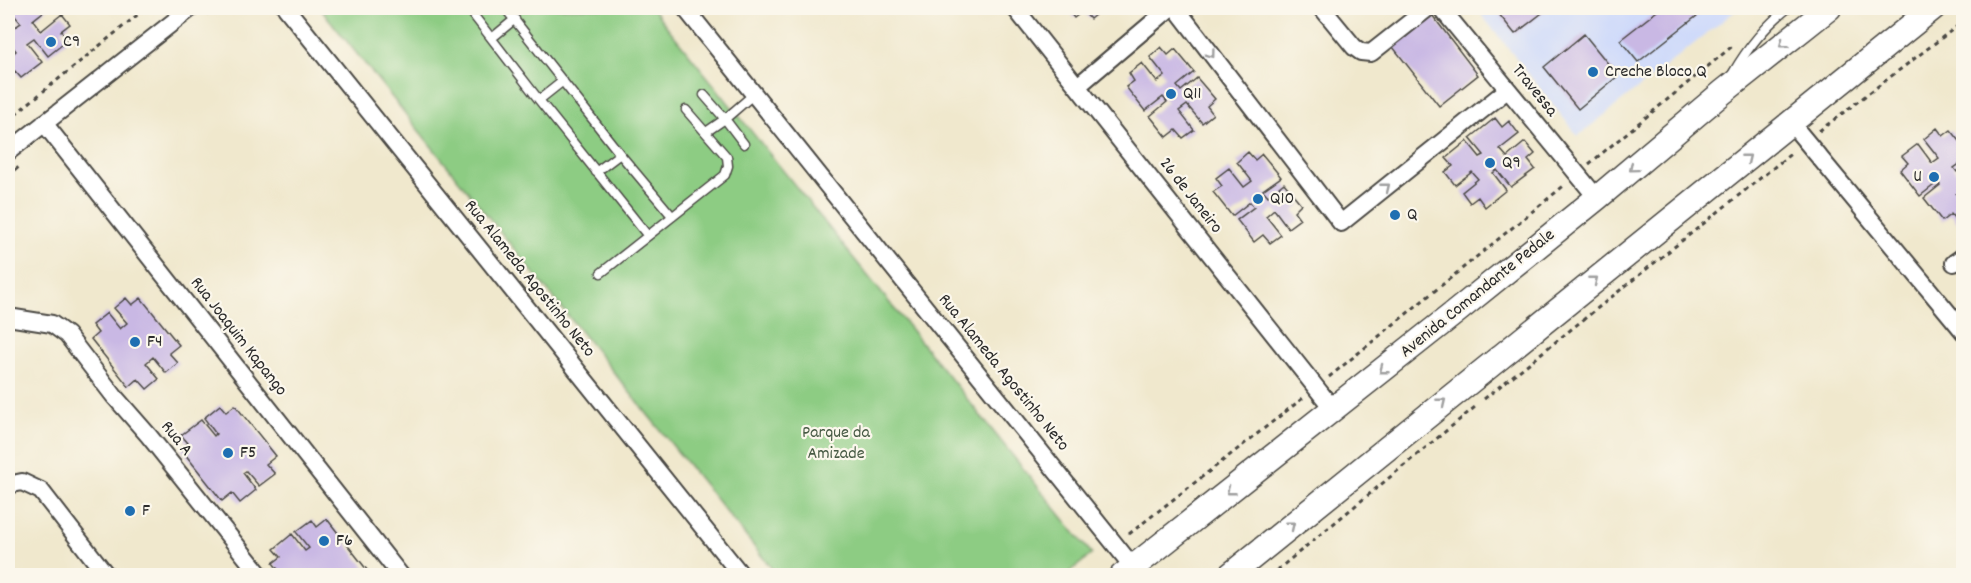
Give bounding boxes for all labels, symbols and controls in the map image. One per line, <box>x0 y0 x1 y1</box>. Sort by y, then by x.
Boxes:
place label: C9 <box>63 30 80 55</box>
marker: C9 <box>44 35 58 49</box>
one-way arrow <box>1779 36 1790 47</box>
one-way arrow <box>1204 47 1215 58</box>
street label: Travessa <box>1505 59 1563 123</box>
place label: Creche Bloco Q <box>1605 60 1707 85</box>
marker: Creche Bloco Q <box>1586 65 1600 79</box>
place label: Q11 <box>1183 82 1201 107</box>
marker: Q11 <box>1164 87 1178 101</box>
place label: Q9 <box>1502 151 1521 176</box>
street label: 26 de Janeiro <box>1152 153 1228 239</box>
one-way arrow <box>1740 155 1751 166</box>
marker: Q9 <box>1483 156 1497 170</box>
one-way arrow <box>1629 161 1640 172</box>
place label: U <box>1913 165 1922 190</box>
marker: U <box>1927 170 1941 184</box>
one-way arrow <box>1379 183 1390 194</box>
place label: Q10 <box>1270 187 1294 212</box>
marker: Q10 <box>1251 192 1265 206</box>
street label: Rua Alameda Agostinho Neto <box>458 195 600 363</box>
place label: Q <box>1407 203 1418 228</box>
marker: Q <box>1388 208 1402 222</box>
street label: Avenida Comandante Pedale <box>1395 224 1561 364</box>
street label: Rua Joaquim Kapango <box>183 272 293 402</box>
one-way arrow <box>1588 277 1599 288</box>
street label: Rua Alameda Agostinho Neto <box>932 289 1074 457</box>
place label: F4 <box>147 330 163 355</box>
marker: F4 <box>128 335 142 349</box>
one-way arrow <box>1379 362 1390 373</box>
one-way arrow <box>1436 399 1447 410</box>
street label: Rua A <box>154 416 198 462</box>
park label: Parque da Amizade <box>802 421 871 467</box>
place label: F5 <box>240 441 256 466</box>
marker: F5 <box>221 446 235 460</box>
one-way arrow <box>1226 483 1237 494</box>
place label: F <box>142 499 150 524</box>
marker: F <box>123 504 137 518</box>
one-way arrow <box>1284 522 1295 533</box>
place label: F6 <box>336 529 353 554</box>
marker: F6 <box>317 534 331 548</box>

